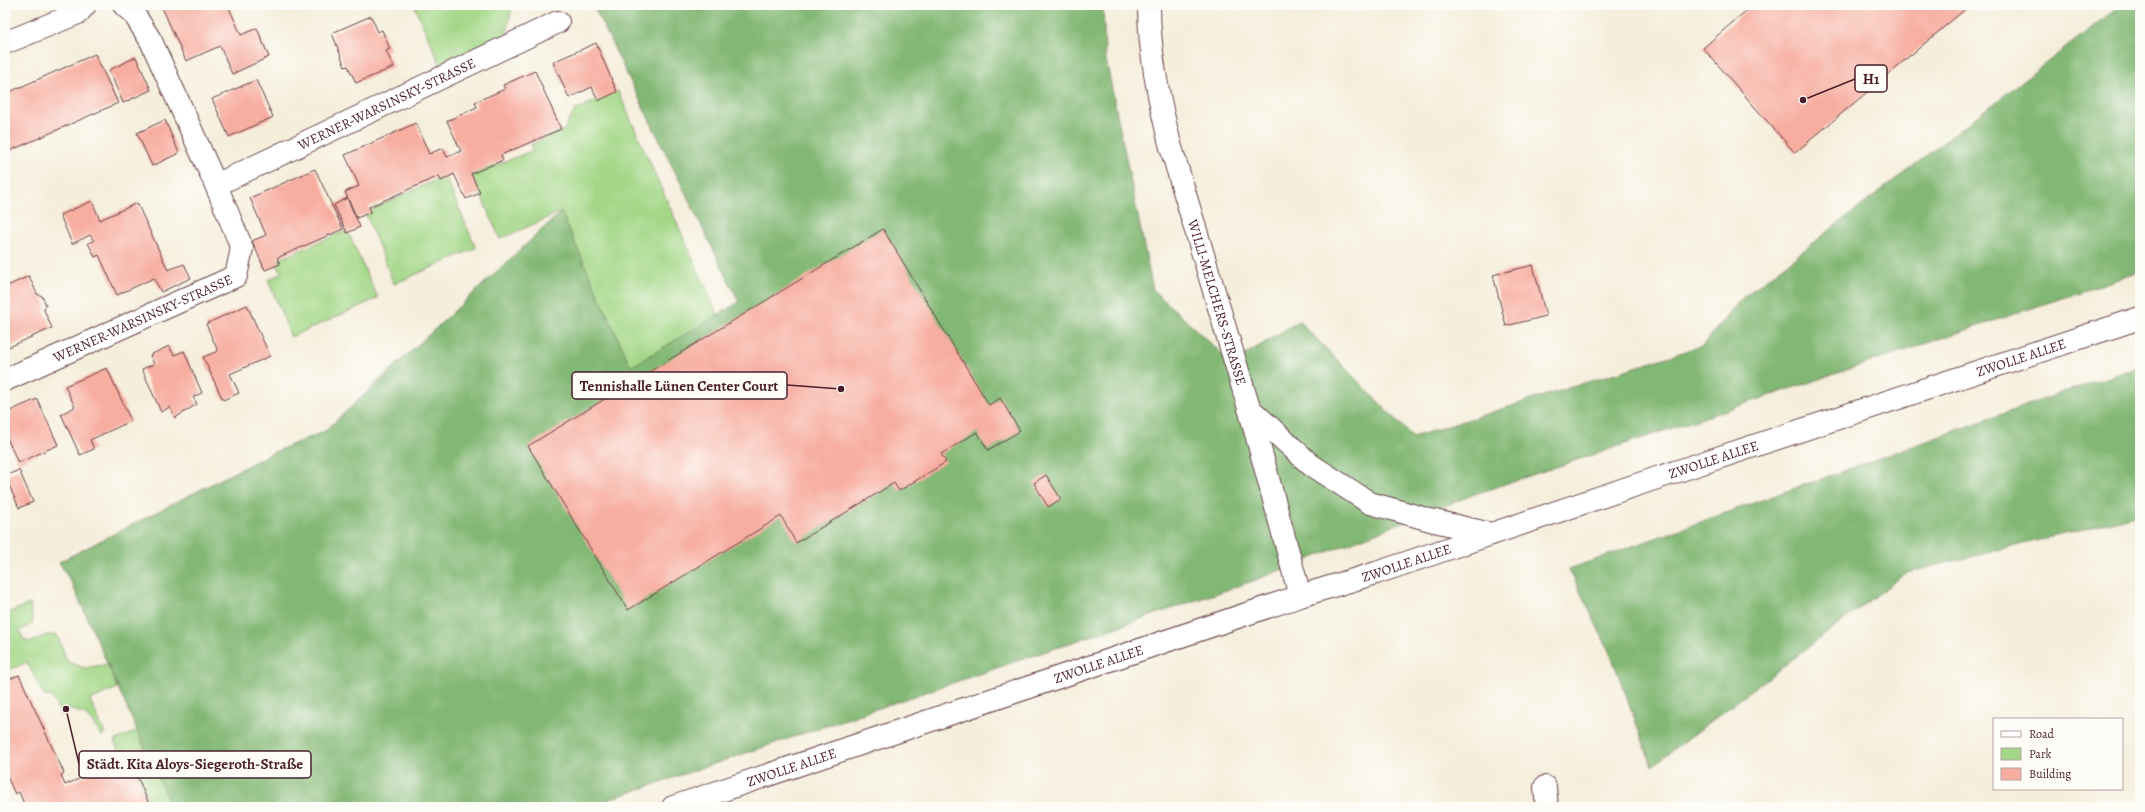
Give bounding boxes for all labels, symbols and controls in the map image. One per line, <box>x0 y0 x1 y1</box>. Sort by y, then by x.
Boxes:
street label: WERNER-WARSINSKY-STRASSE <box>294 54 479 155</box>
callout: H1 <box>1855 65 1887 92</box>
text: H1 <box>1863 69 1880 89</box>
street label: WILLI-MELCHERS-STRASSE <box>1183 216 1251 388</box>
street label: WERNER-WARSINSKY-STRASSE <box>49 270 236 368</box>
street label: ZWOLLE ALLEE <box>1974 334 2068 382</box>
callout: Tennishalle Lünen Center Court <box>572 372 787 399</box>
text: Tennishalle Lünen Center Court <box>580 376 778 396</box>
street label: ZWOLLE ALLEE <box>1666 436 1761 484</box>
street label: ZWOLLE ALLEE <box>1359 539 1454 587</box>
street label: ZWOLLE ALLEE <box>1051 640 1146 688</box>
legend <box>1993 718 2123 790</box>
text: Road <box>2029 726 2055 742</box>
street label: ZWOLLE ALLEE <box>744 744 839 792</box>
text: Park <box>2029 746 2052 762</box>
callout: Städt. Kita Aloys-Siegeroth-Straße <box>79 751 311 778</box>
text: Städt. Kita Aloys-Siegeroth-Straße <box>87 754 303 774</box>
text: Building <box>2029 766 2071 782</box>

